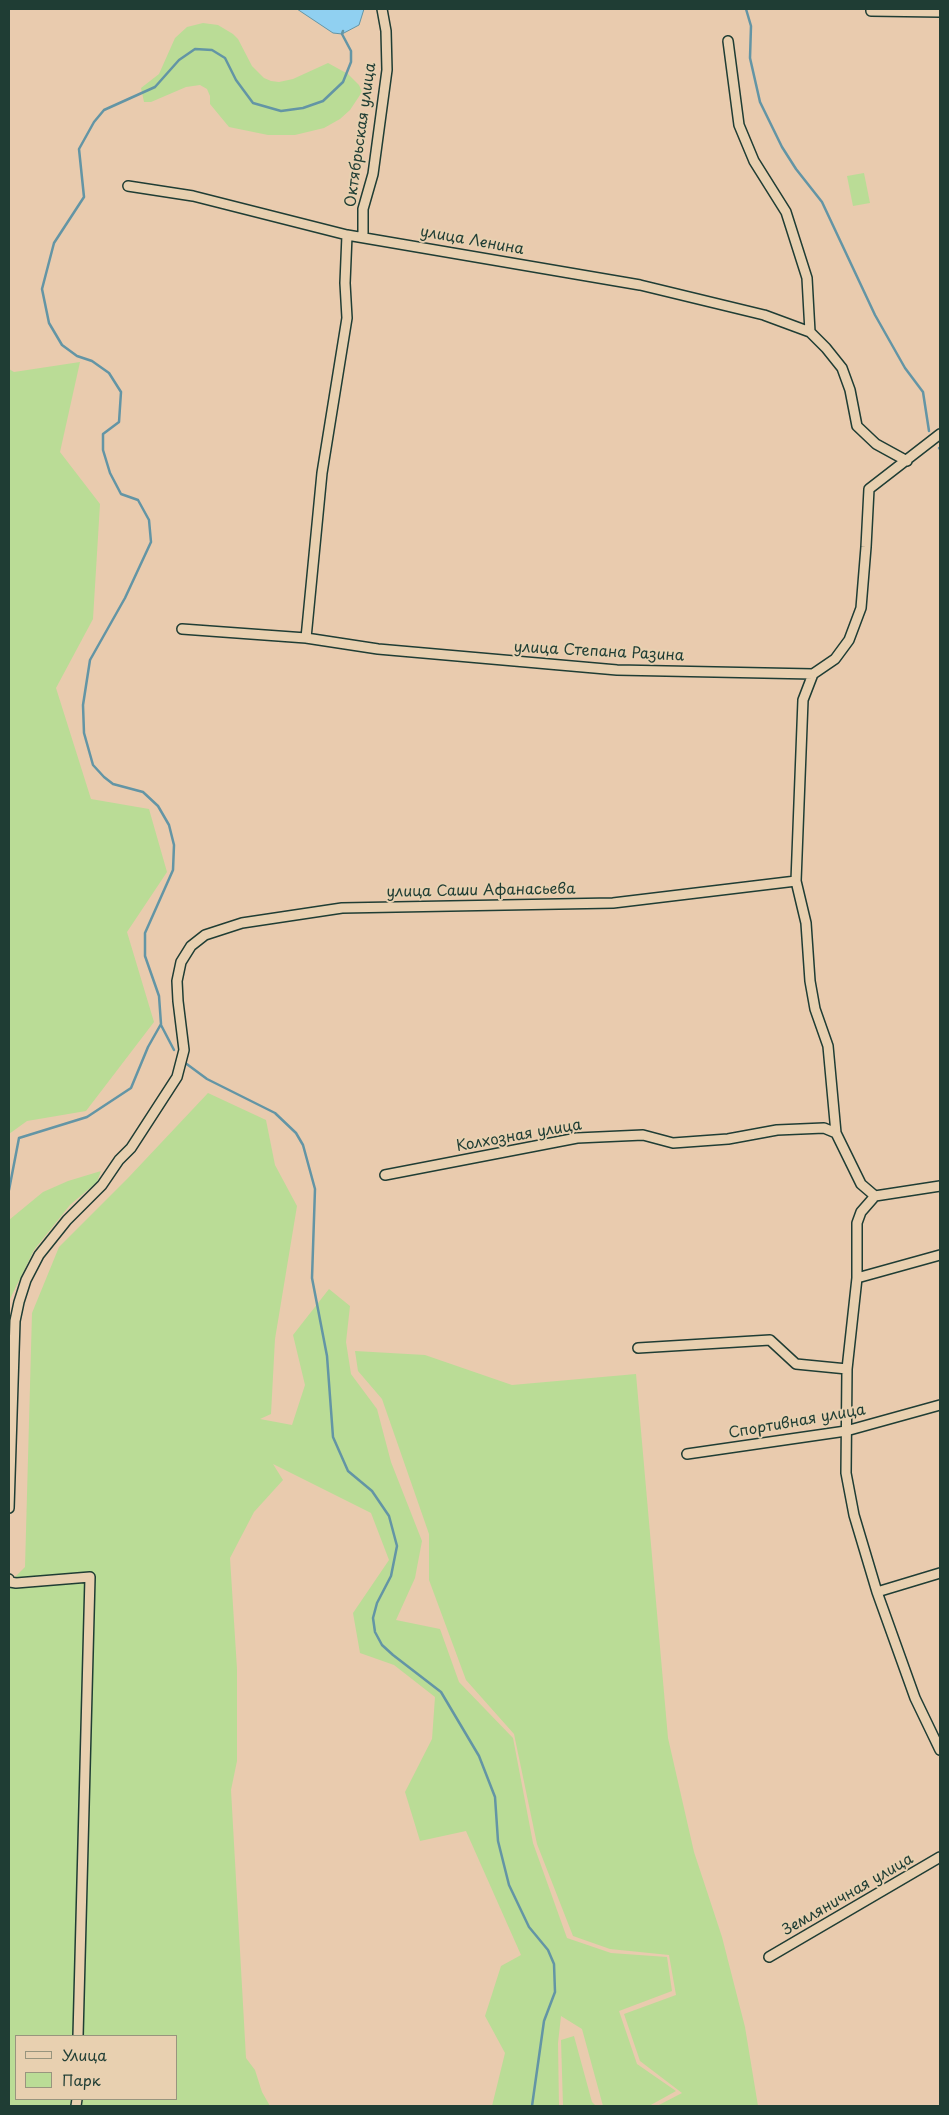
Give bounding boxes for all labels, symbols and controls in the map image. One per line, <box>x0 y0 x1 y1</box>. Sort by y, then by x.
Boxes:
street label: Октябрьская улица <box>342 62 380 208</box>
street label: улица Ленина <box>419 223 525 259</box>
street label: улица Степана Разина <box>513 639 685 665</box>
street label: улица Саши Афанасьева <box>386 880 576 902</box>
street label: Колхозная улица <box>455 1116 583 1156</box>
street label: Спортивная улица <box>727 1401 867 1443</box>
street label: Земляничная улица <box>779 1850 917 1940</box>
legend <box>15 2035 178 2100</box>
text: Улица <box>62 2043 107 2066</box>
text: Парк <box>62 2068 101 2091</box>

